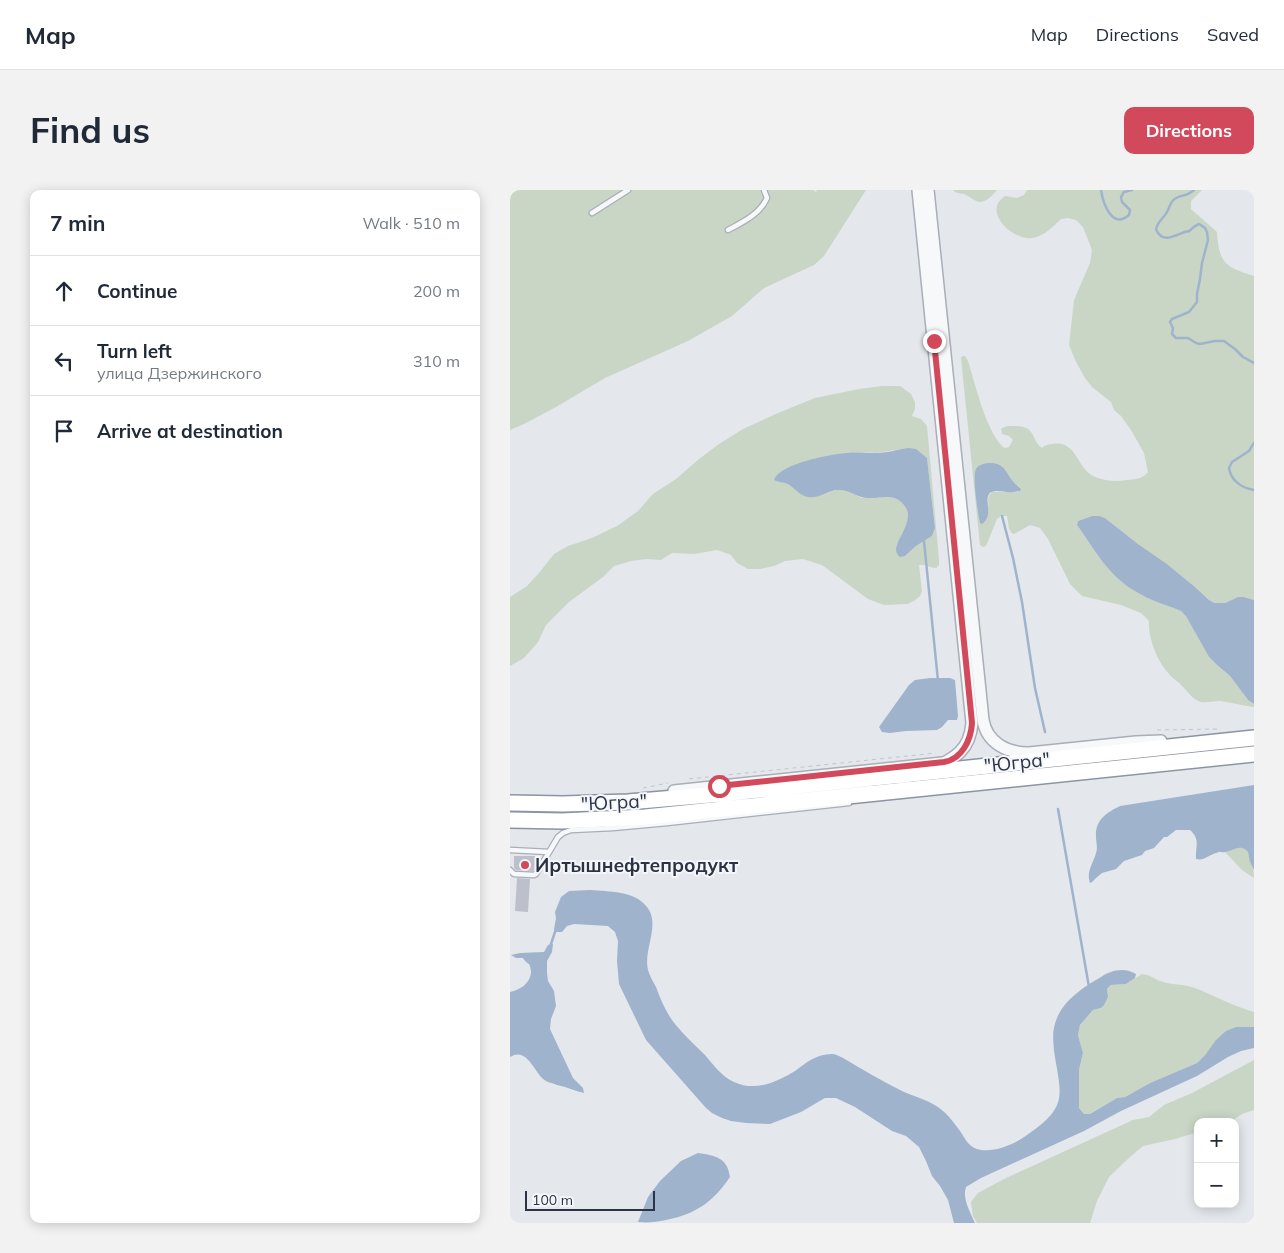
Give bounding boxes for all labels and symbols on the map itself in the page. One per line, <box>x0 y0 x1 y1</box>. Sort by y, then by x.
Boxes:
route end <box>923 330 946 353</box>
street label: "Югра" <box>983 747 1051 777</box>
route start <box>708 775 731 798</box>
street label: "Югра" <box>580 788 648 816</box>
place label: Иртышнефтепродукт <box>535 853 739 877</box>
marker: Иртышнефтепродукт <box>519 859 531 871</box>
scale bar <box>525 1188 655 1211</box>

